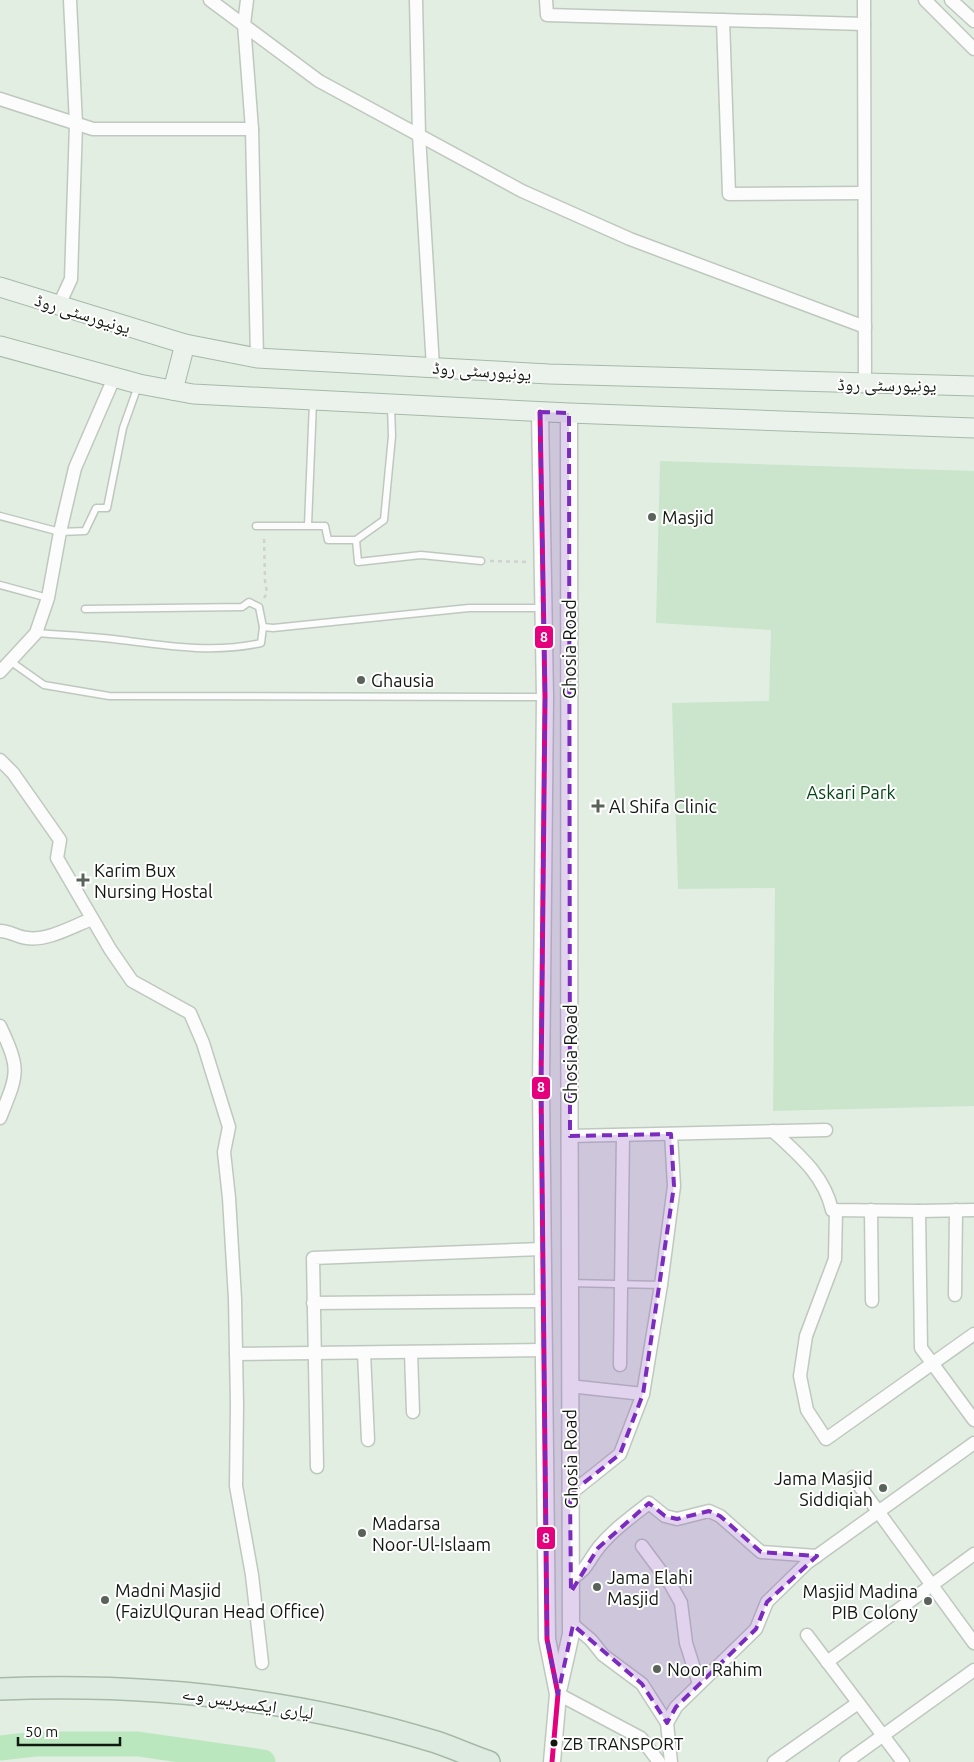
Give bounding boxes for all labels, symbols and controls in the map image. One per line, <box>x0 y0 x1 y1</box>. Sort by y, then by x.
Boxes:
street label: یونیورسٹی روڈ <box>32 289 133 339</box>
street label: یونیورسٹی روڈ <box>432 357 532 385</box>
street label: یونیورسٹی روڈ <box>837 373 937 397</box>
place label: Masjid <box>662 507 714 527</box>
marker: Masjid <box>646 511 658 523</box>
street label: Ghosia Road <box>559 599 579 699</box>
line badge: 8 <box>534 625 554 649</box>
text: 8 <box>540 629 548 645</box>
place label: Ghausia <box>371 670 434 690</box>
marker: Ghausia <box>355 674 367 686</box>
park label: Askari Park <box>806 782 896 802</box>
place label: Al Shifa Clinic <box>609 796 717 816</box>
marker: Al Shifa Clinic <box>591 799 605 813</box>
place label: Karim Bux Nursing Hostal <box>94 860 213 901</box>
marker: Karim Bux Nursing Hostal <box>76 873 90 887</box>
street label: Ghosia Road <box>560 1004 580 1104</box>
line badge: 8 <box>531 1076 551 1100</box>
text: 8 <box>537 1079 545 1095</box>
street label: Ghosia Road <box>559 1409 581 1509</box>
place label: Jama Masjid Siddiqiah <box>774 1468 873 1509</box>
marker: Jama Masjid Siddiqiah <box>877 1482 889 1494</box>
place label: Madarsa Noor-Ul-Islaam <box>372 1513 491 1554</box>
line badge: 8 <box>536 1526 556 1550</box>
marker: Madarsa Noor-Ul-Islaam <box>356 1527 368 1539</box>
text: 8 <box>542 1530 550 1546</box>
place label: Jama Elahi Masjid <box>607 1567 693 1608</box>
place label: Madni Masjid (FaizUlQuran Head Office) <box>115 1580 325 1622</box>
marker: Jama Elahi Masjid <box>591 1581 603 1593</box>
place label: Masjid Madina PIB Colony <box>803 1581 918 1622</box>
marker: Madni Masjid (FaizUlQuran Head Office) <box>99 1594 111 1606</box>
marker: Masjid Madina PIB Colony <box>922 1595 934 1607</box>
place label: Noor Rahim <box>667 1659 762 1679</box>
marker: Noor Rahim <box>651 1663 663 1675</box>
street label: لیاری ایکسپریس وے <box>181 1682 315 1724</box>
scale bar <box>18 1714 120 1746</box>
text: 50 m <box>25 1723 58 1740</box>
place label: ZB TRANSPORT <box>563 1734 684 1753</box>
marker: ZB TRANSPORT <box>549 1738 559 1748</box>

